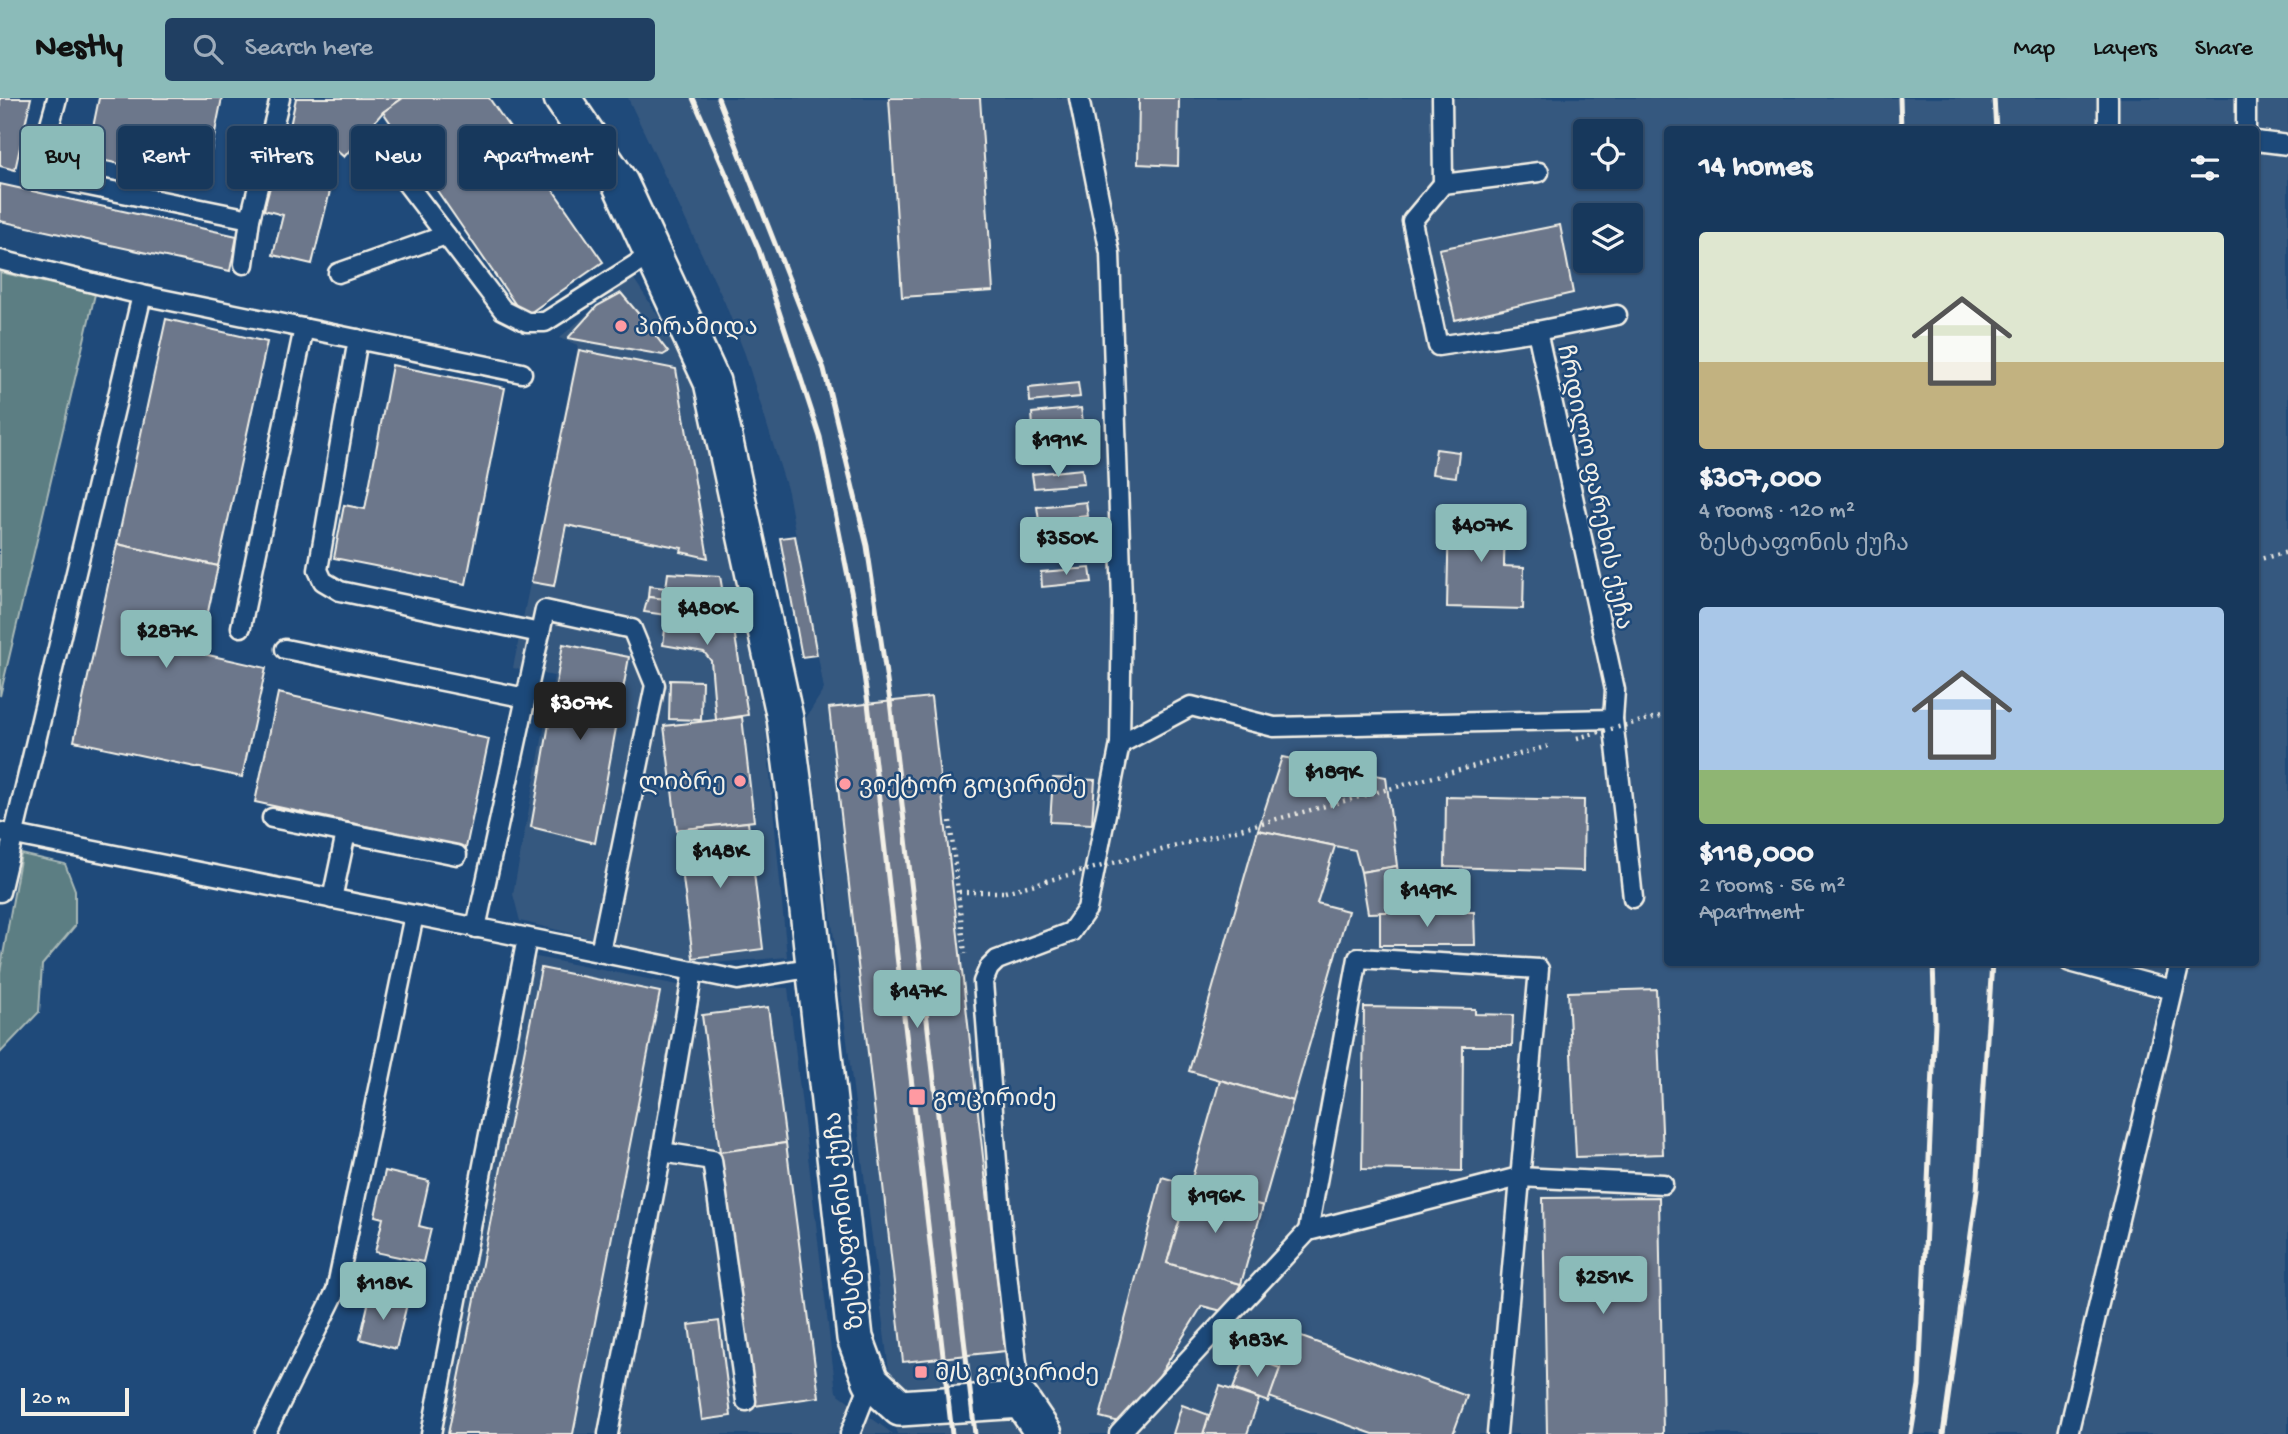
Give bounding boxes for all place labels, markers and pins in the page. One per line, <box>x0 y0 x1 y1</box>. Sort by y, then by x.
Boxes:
place label: პირამიდა <box>635 315 758 344</box>
marker: პირამიდა <box>613 318 629 334</box>
pin: $191K <box>1009 420 1107 479</box>
pin: $407K <box>1432 504 1530 564</box>
pin: $350K <box>1017 518 1115 577</box>
pin: $480K <box>658 588 756 647</box>
pin: $287K <box>117 610 215 670</box>
pin: $307K <box>531 682 629 742</box>
pin: $189K <box>1284 752 1382 811</box>
place label: ლიბრე <box>638 770 726 799</box>
marker: ლიბრე <box>732 773 748 789</box>
place label: ვიქტორ გოცირიძე <box>859 773 1087 802</box>
marker: ვიქტორ გოცირიძე <box>837 776 853 792</box>
pin: $148K <box>671 830 769 890</box>
pin: $149K <box>1378 870 1476 929</box>
pin: $147K <box>868 970 966 1030</box>
place label: გოცირიძე <box>933 1086 1057 1115</box>
marker: გოცირიძე <box>907 1087 927 1107</box>
pin: $196K <box>1166 1176 1264 1235</box>
pin: $251K <box>1554 1256 1652 1316</box>
pin: $118K <box>334 1262 432 1322</box>
pin: $183K <box>1208 1320 1306 1379</box>
place label: მ/ს გოცირიძე <box>935 1361 1099 1390</box>
marker: მ/ს გოცირიძე <box>913 1364 929 1380</box>

